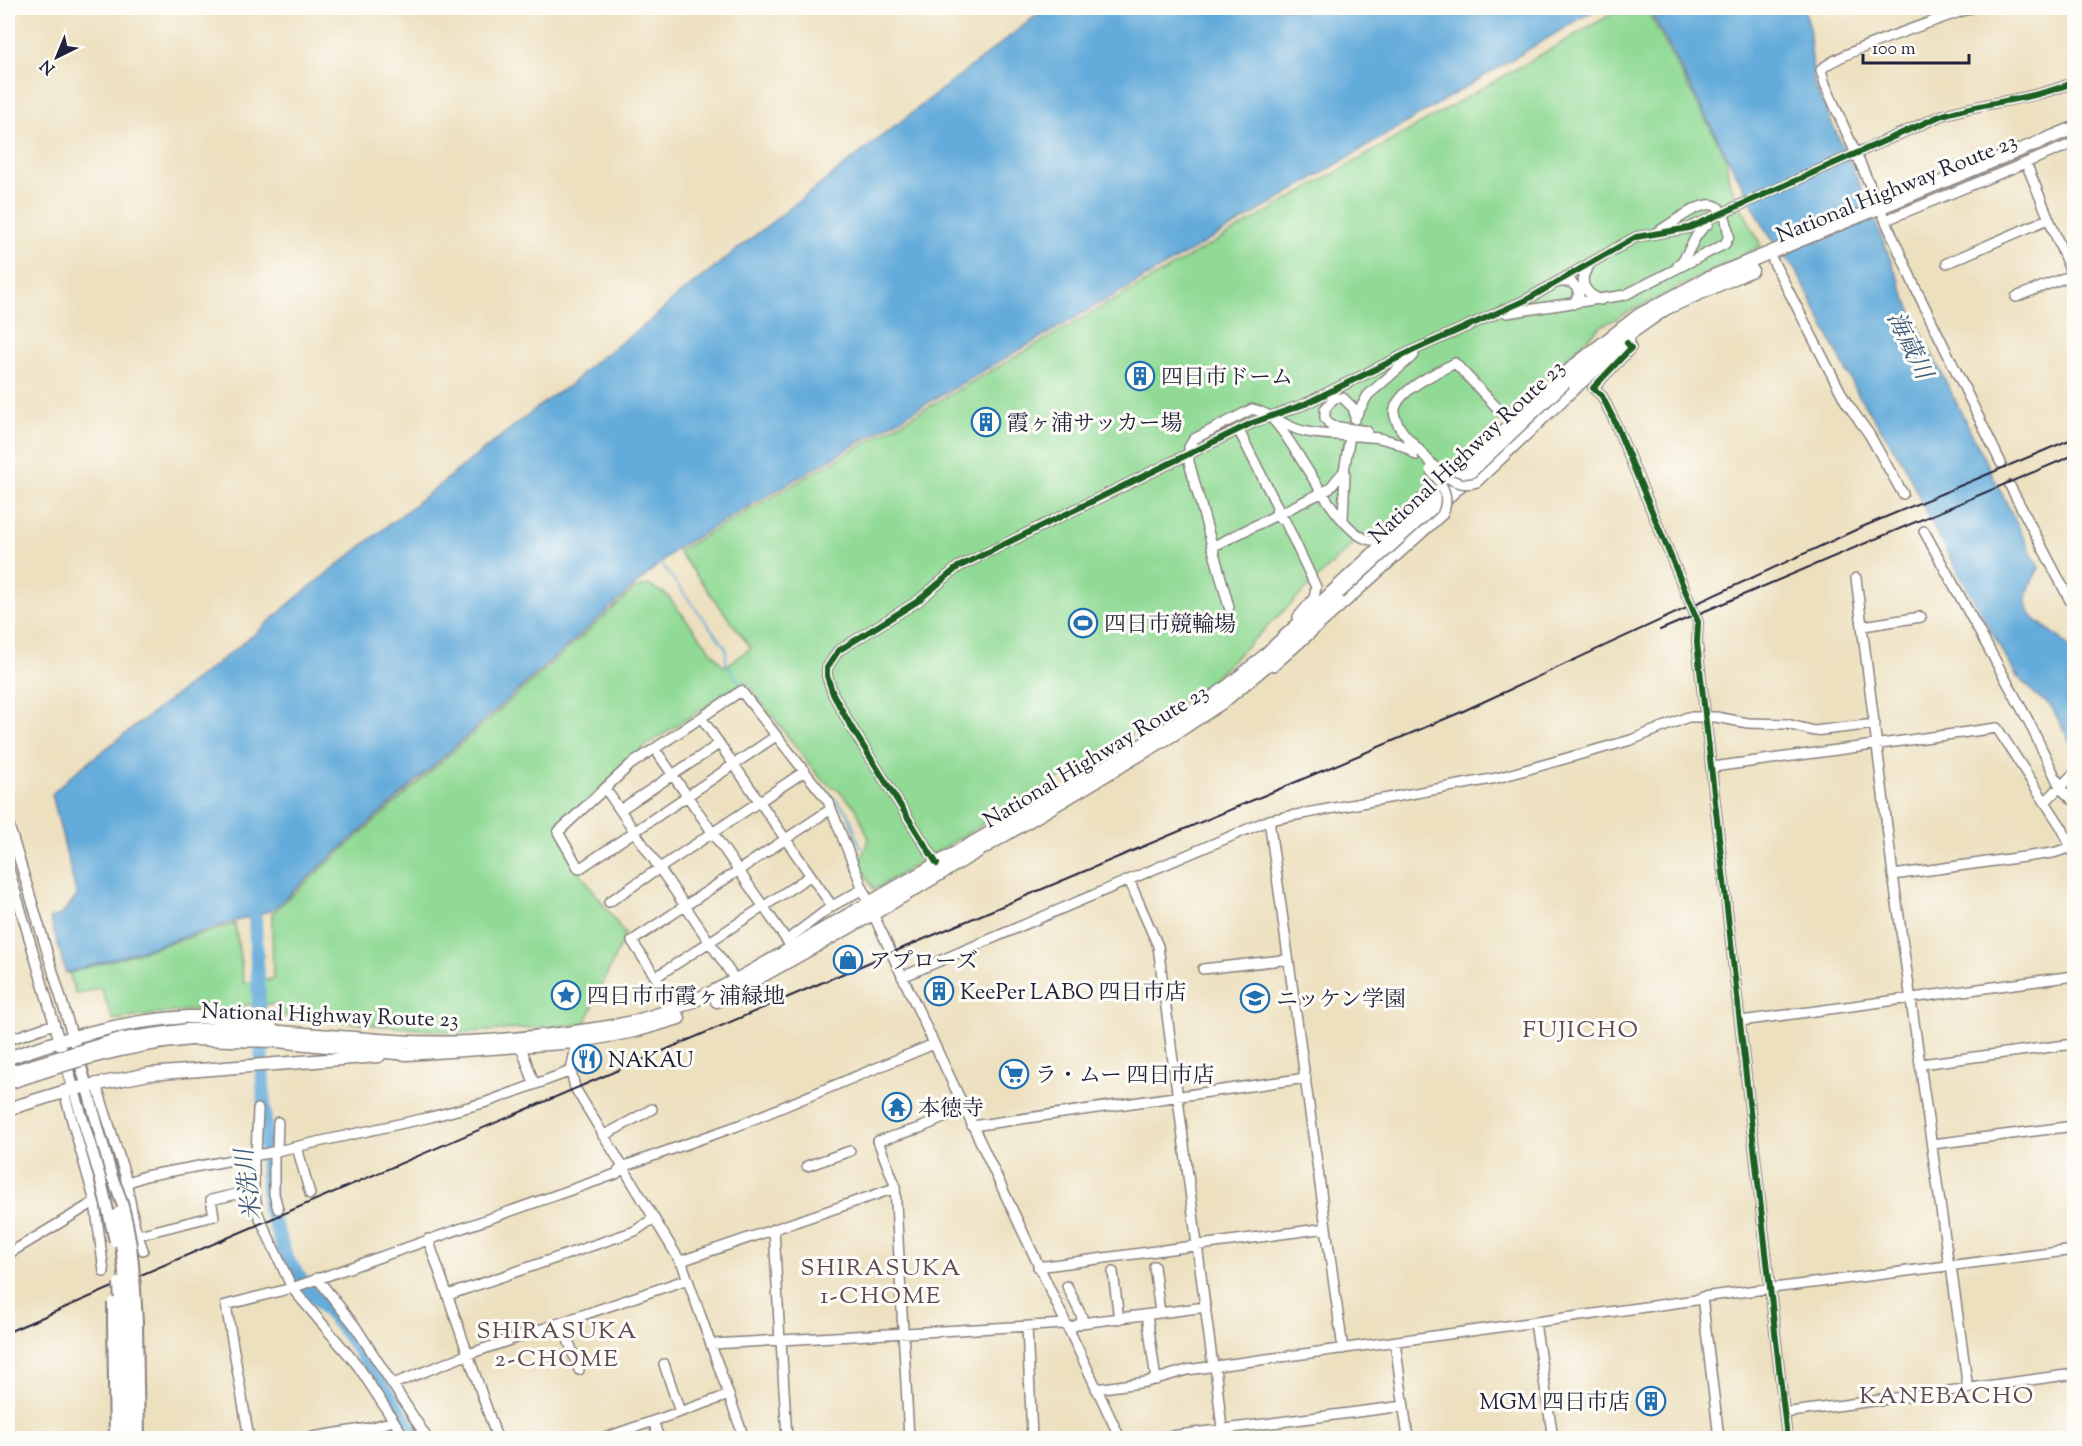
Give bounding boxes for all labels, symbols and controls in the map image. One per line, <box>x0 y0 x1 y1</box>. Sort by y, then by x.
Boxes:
north arrow <box>27 27 87 87</box>
scale bar <box>1863 27 1970 65</box>
text: 100 m <box>1872 37 1916 63</box>
text: N <box>36 53 61 79</box>
street label: National Highway Route 23 <box>1772 127 2022 253</box>
water label: 海蔵川 <box>1877 306 1941 388</box>
street label: National Highway Route 23 <box>1363 354 1573 553</box>
building icon: 四日市ドーム <box>1124 360 1156 392</box>
place label: 四日市ドーム <box>1161 363 1293 395</box>
building icon: 霞ヶ浦サッカー場 <box>970 406 1002 438</box>
place label: 霞ヶ浦サッカー場 <box>1007 409 1183 441</box>
sports icon: 四日市競輪場 <box>1067 607 1099 639</box>
place label: 四日市競輪場 <box>1104 610 1236 642</box>
street label: National Highway Route 23 <box>978 678 1215 838</box>
shop icon: アプローズ <box>832 944 864 976</box>
place label: アプローズ <box>869 947 978 979</box>
building icon: KeePer LABO 四日市店 <box>923 975 955 1007</box>
place label: KeePer LABO 四日市店 <box>960 978 1187 1010</box>
place icon: 四日市市霞ヶ浦緑地 <box>550 979 582 1011</box>
place label: 四日市市霞ヶ浦緑地 <box>587 982 785 1014</box>
school or university icon: ニッケン学園 <box>1239 982 1271 1014</box>
place label: ニッケン学園 <box>1276 985 1406 1017</box>
street label: National Highway Route 23 <box>201 997 459 1037</box>
district label: FUJICHO <box>1522 1014 1640 1048</box>
restaurant icon: NAKAU <box>571 1043 603 1075</box>
place label: NAKAU <box>608 1046 694 1078</box>
supermarket icon: ラ・ムー 四日市店 <box>998 1058 1030 1090</box>
place label: ラ・ムー 四日市店 <box>1035 1061 1215 1093</box>
temple icon: 本徳寺 <box>881 1091 913 1123</box>
place label: 本徳寺 <box>918 1094 984 1126</box>
water label: 米洗川 <box>228 1144 271 1223</box>
district label: SHIRASUKA 1-CHOME <box>800 1252 962 1314</box>
district label: SHIRASUKA 2-CHOME <box>476 1315 638 1377</box>
district label: KANEBACHO <box>1859 1380 2035 1414</box>
building icon: MGM 四日市店 <box>1635 1385 1667 1417</box>
place label: MGM 四日市店 <box>1479 1388 1630 1420</box>

